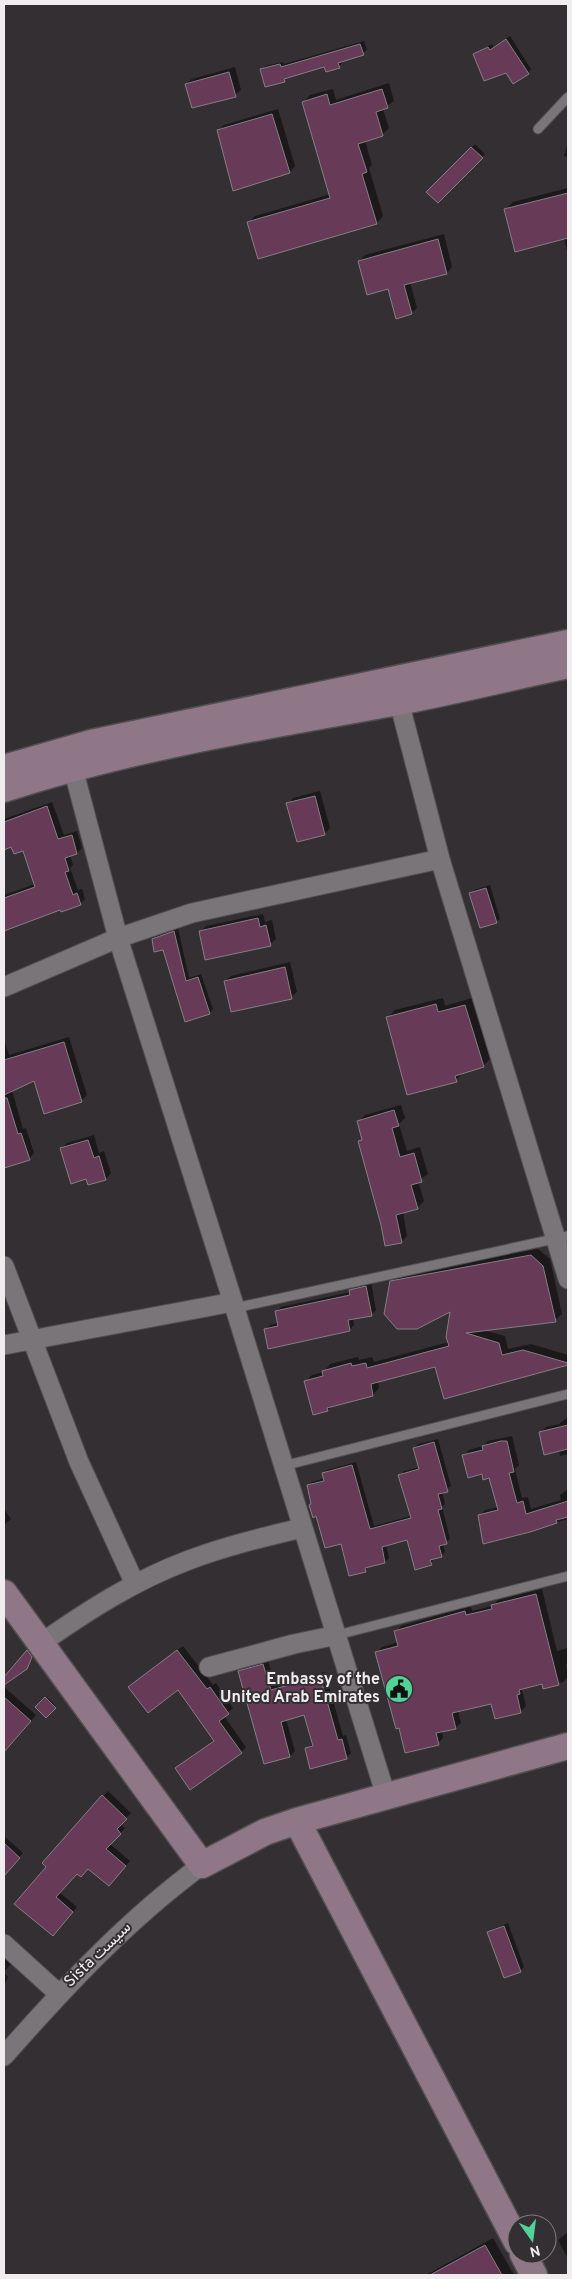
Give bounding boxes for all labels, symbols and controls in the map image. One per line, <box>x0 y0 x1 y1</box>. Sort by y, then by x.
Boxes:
place label: Embassy of the United Arab Emirates <box>220 1670 380 1708</box>
public building icon: Embassy of the United Arab Emirates <box>384 1674 414 1704</box>
street label: Sista سيست <box>60 1918 136 1992</box>
north arrow <box>507 2214 557 2264</box>
text: N <box>528 2241 542 2260</box>

